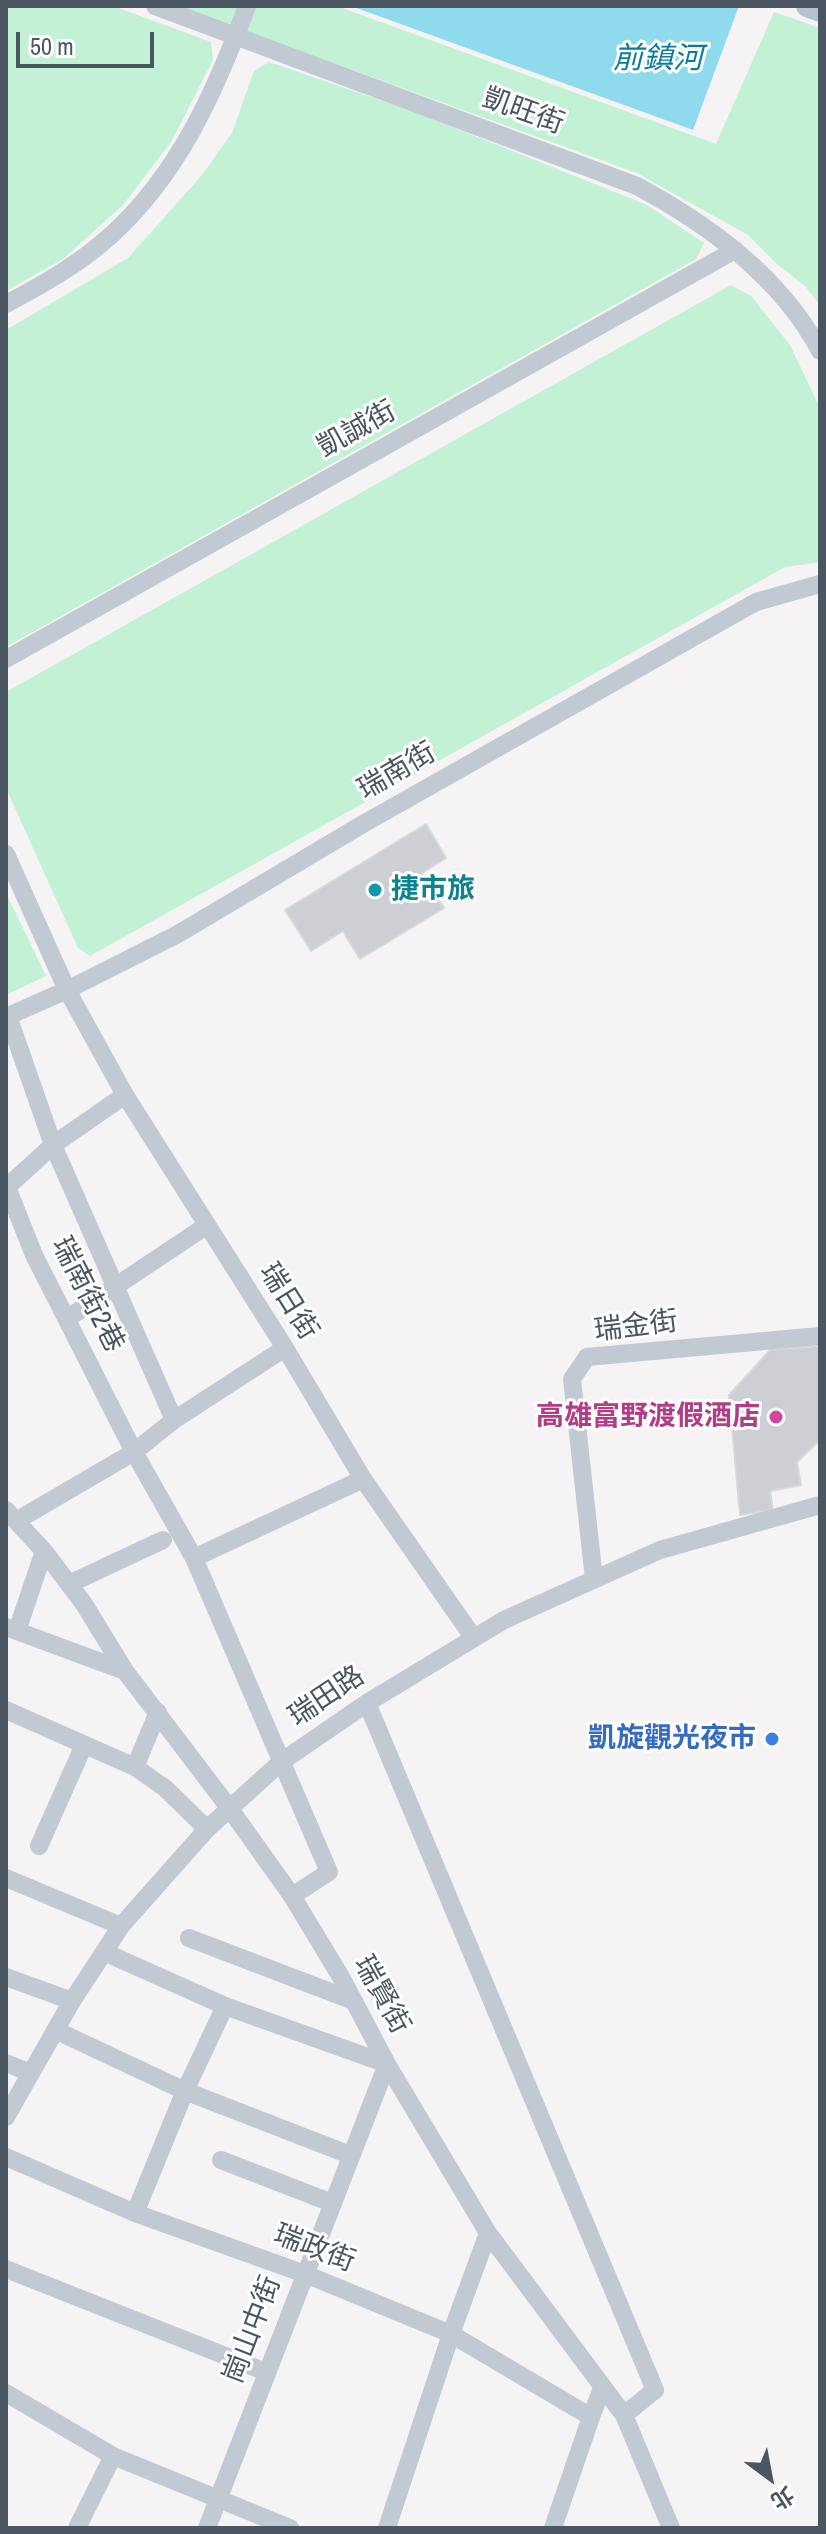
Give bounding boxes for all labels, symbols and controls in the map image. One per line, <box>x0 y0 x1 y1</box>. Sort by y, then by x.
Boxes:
scale bar <box>20 16 158 66</box>
text: 50 m <box>30 30 74 62</box>
water label: 前鎮河 <box>613 42 703 78</box>
street label: 凱旺街 <box>478 82 568 142</box>
street label: 凱誠街 <box>312 395 402 465</box>
street label: 瑞南街 <box>352 736 442 808</box>
place label: 捷市旅 <box>391 873 475 907</box>
marker: 捷市旅 <box>366 881 384 899</box>
street label: 瑞南街2巷 <box>44 1232 130 1358</box>
street label: 瑞日街 <box>251 1257 325 1347</box>
street label: 瑞金街 <box>592 1305 680 1349</box>
place label: 高雄富野渡假酒店 <box>536 1400 760 1434</box>
marker: 高雄富野渡假酒店 <box>767 1408 785 1426</box>
street label: 瑞田路 <box>283 1660 371 1734</box>
place label: 凱旋觀光夜市 <box>588 1722 756 1756</box>
marker: 凱旋觀光夜市 <box>763 1730 781 1748</box>
street label: 瑞賢街 <box>346 1950 416 2040</box>
street label: 瑞政街 <box>269 2218 359 2280</box>
street label: 崗山中街 <box>217 2272 289 2388</box>
north arrow <box>730 2438 810 2518</box>
text: 北 <box>765 2480 800 2517</box>

